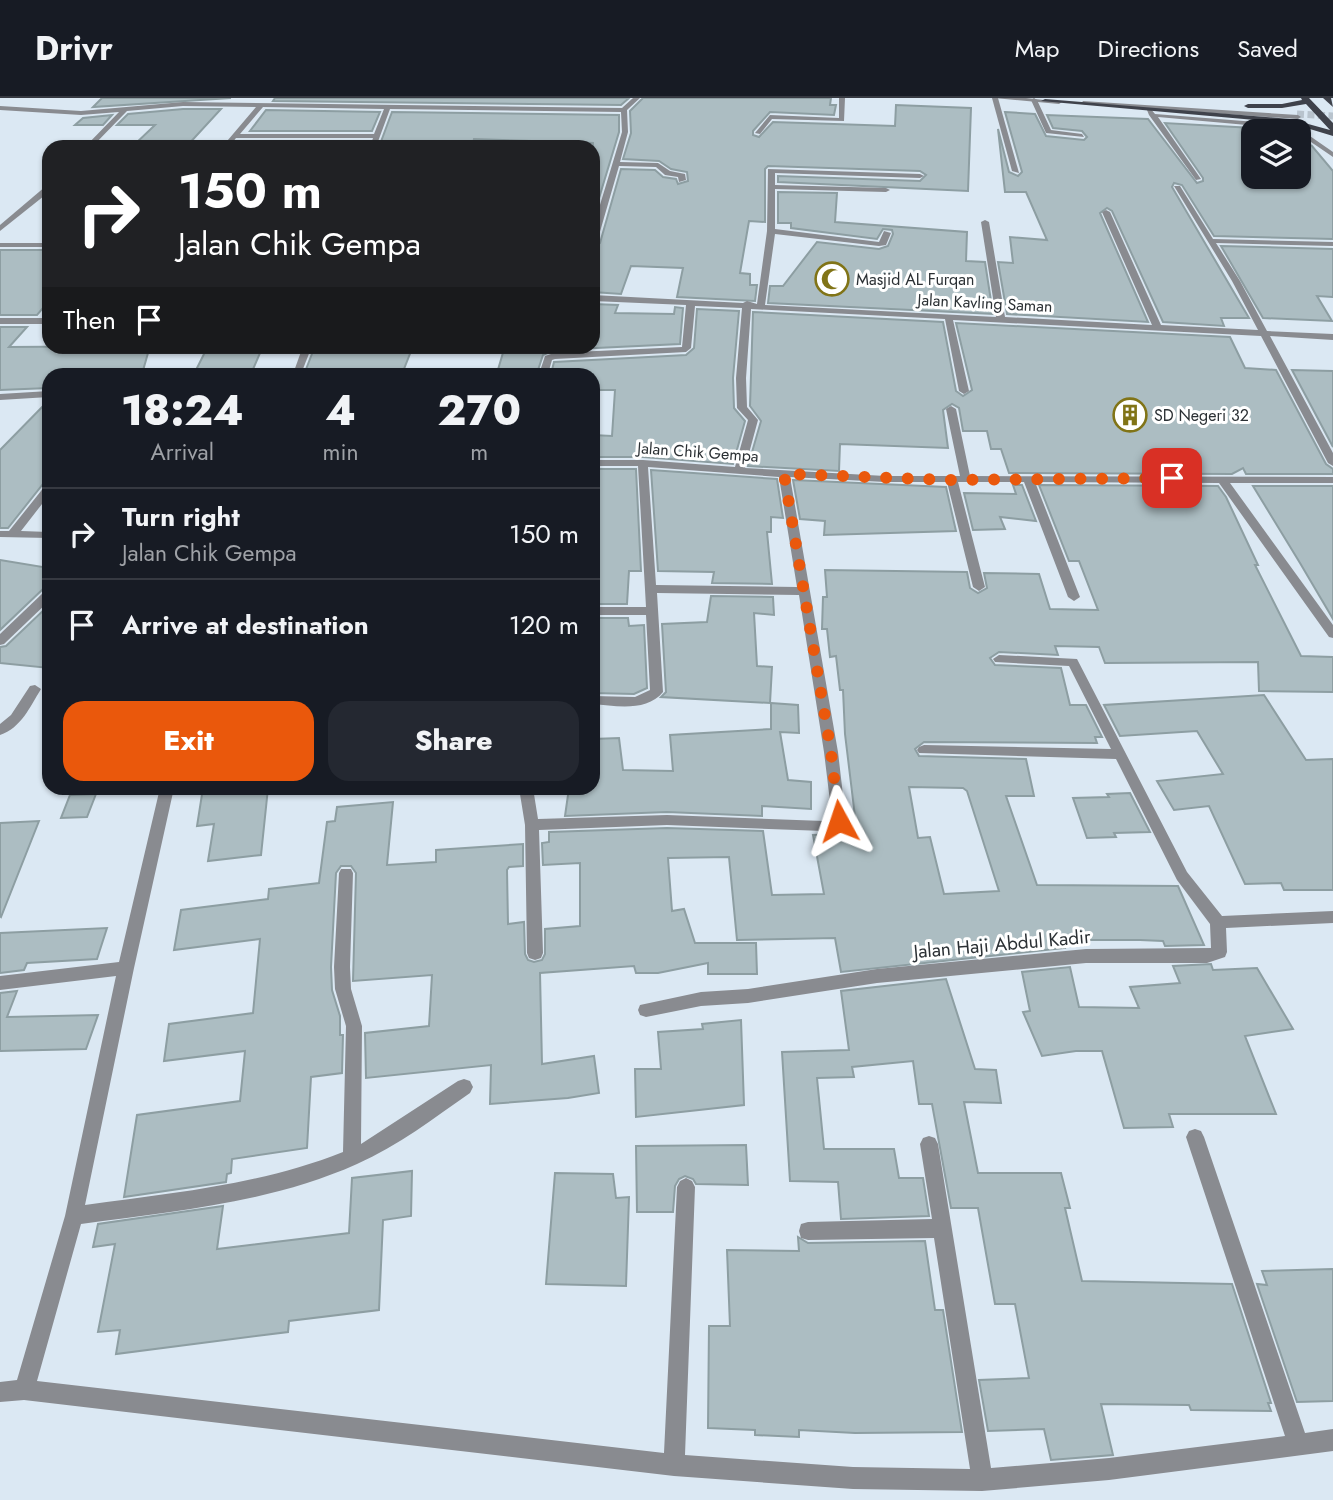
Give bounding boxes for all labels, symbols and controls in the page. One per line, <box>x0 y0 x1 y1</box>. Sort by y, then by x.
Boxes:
text: Drivr <box>35 25 113 72</box>
text: Map <box>1015 31 1060 66</box>
text: Directions <box>1098 31 1199 66</box>
text: Saved <box>1237 31 1298 66</box>
map controls <box>1241 119 1311 189</box>
button: layers <box>1241 119 1311 189</box>
text: 150 m <box>178 156 322 226</box>
icon: right <box>63 168 154 259</box>
text: Jalan Chik Gempa <box>178 221 421 267</box>
mosque icon: Masjid AL Furqan <box>813 260 851 298</box>
place label: Masjid AL Furqan <box>856 268 974 291</box>
street label: Jalan Kavling Saman <box>915 288 1053 318</box>
text: Then <box>63 301 116 339</box>
icon: arrive <box>130 301 168 339</box>
text: 18:24 <box>121 380 244 441</box>
text: 4 <box>325 380 356 441</box>
text: 270 <box>438 380 521 441</box>
building icon: SD Negeri 32 <box>1111 396 1149 434</box>
place label: SD Negeri 32 <box>1154 404 1249 427</box>
text: Arrival <box>151 435 214 469</box>
text: min <box>323 435 359 469</box>
text: m <box>470 435 488 469</box>
street label: Jalan Chik Gempa <box>635 436 759 468</box>
pin <box>1142 448 1202 508</box>
icon: arrive <box>1153 459 1191 497</box>
text: Turn right <box>122 498 240 536</box>
icon: right <box>63 515 101 553</box>
text: 150 m <box>509 515 579 553</box>
text: Jalan Chik Gempa <box>122 536 297 570</box>
icon: arrive <box>63 606 101 644</box>
text: Arrive at destination <box>122 606 369 644</box>
text: 120 m <box>509 606 579 644</box>
button: Exit <box>63 701 314 781</box>
button: Share <box>328 701 579 781</box>
position arrow <box>802 784 876 858</box>
street label: Jalan Haji Abdul Kadir <box>909 923 1092 965</box>

